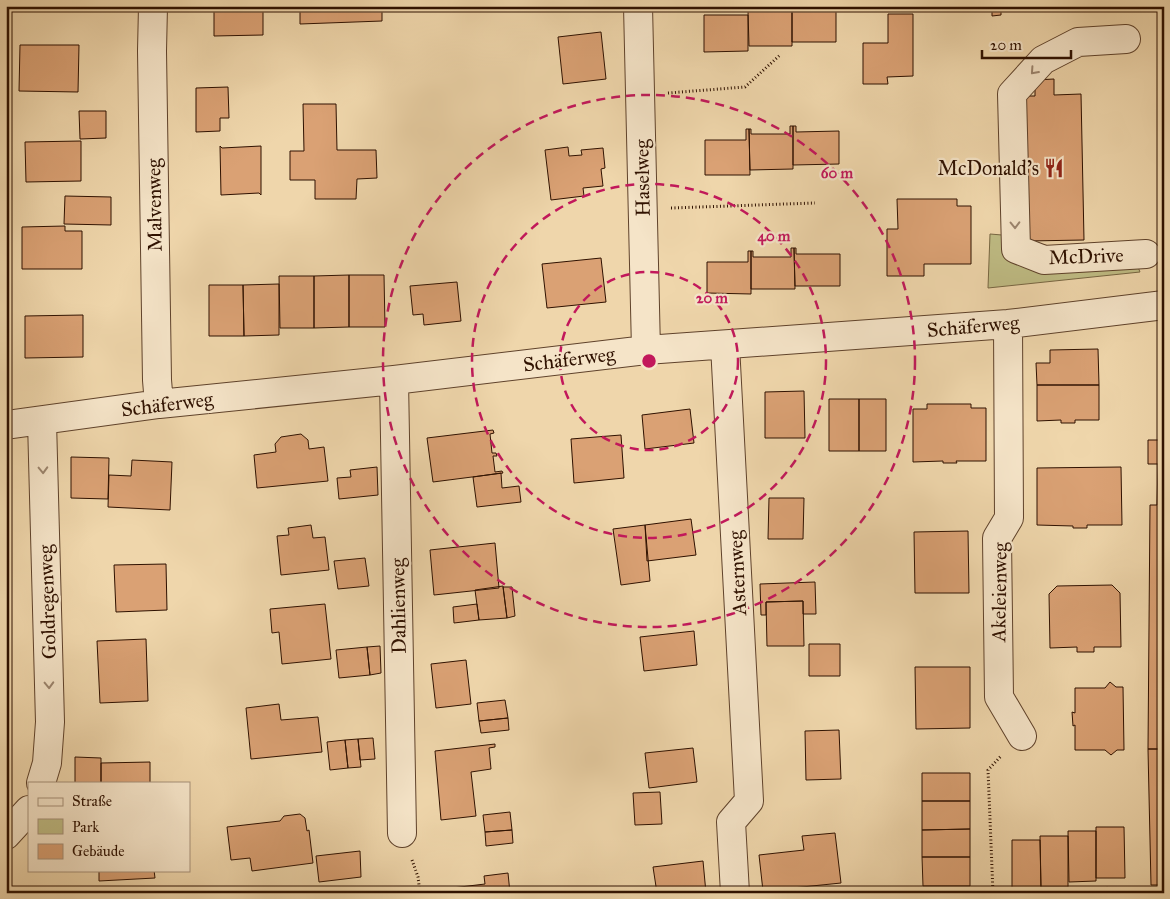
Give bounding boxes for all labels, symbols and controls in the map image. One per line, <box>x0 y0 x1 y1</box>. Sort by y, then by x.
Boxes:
scale bar <box>982 28 1071 60</box>
text: 20 m <box>990 36 1022 54</box>
one-way arrow <box>1031 65 1040 74</box>
street label: Haselweg <box>629 139 656 217</box>
place label: McDonald's <box>937 156 1039 180</box>
restaurant icon: McDonald's <box>1043 157 1065 179</box>
street label: Malvenweg <box>141 158 168 252</box>
text: 60 m <box>821 164 854 182</box>
one-way arrow <box>1010 221 1021 229</box>
text: 40 m <box>758 227 791 246</box>
street label: McDrive <box>1048 243 1124 269</box>
text: 20 m <box>696 289 728 307</box>
street label: Schäferweg <box>926 310 1021 343</box>
street label: Schäferweg <box>522 341 617 378</box>
centre of rings <box>640 352 658 370</box>
street label: Schäferweg <box>120 386 215 423</box>
one-way arrow <box>38 466 49 474</box>
street label: Asternweg <box>723 529 752 617</box>
street label: Akeleienweg <box>986 541 1013 643</box>
street label: Goldregenweg <box>33 544 62 660</box>
street label: Dahlienweg <box>385 557 412 654</box>
one-way arrow <box>44 681 55 689</box>
legend <box>28 782 190 872</box>
text: Straße <box>72 792 112 810</box>
text: Park <box>72 818 99 836</box>
text: Gebäude <box>72 842 125 860</box>

